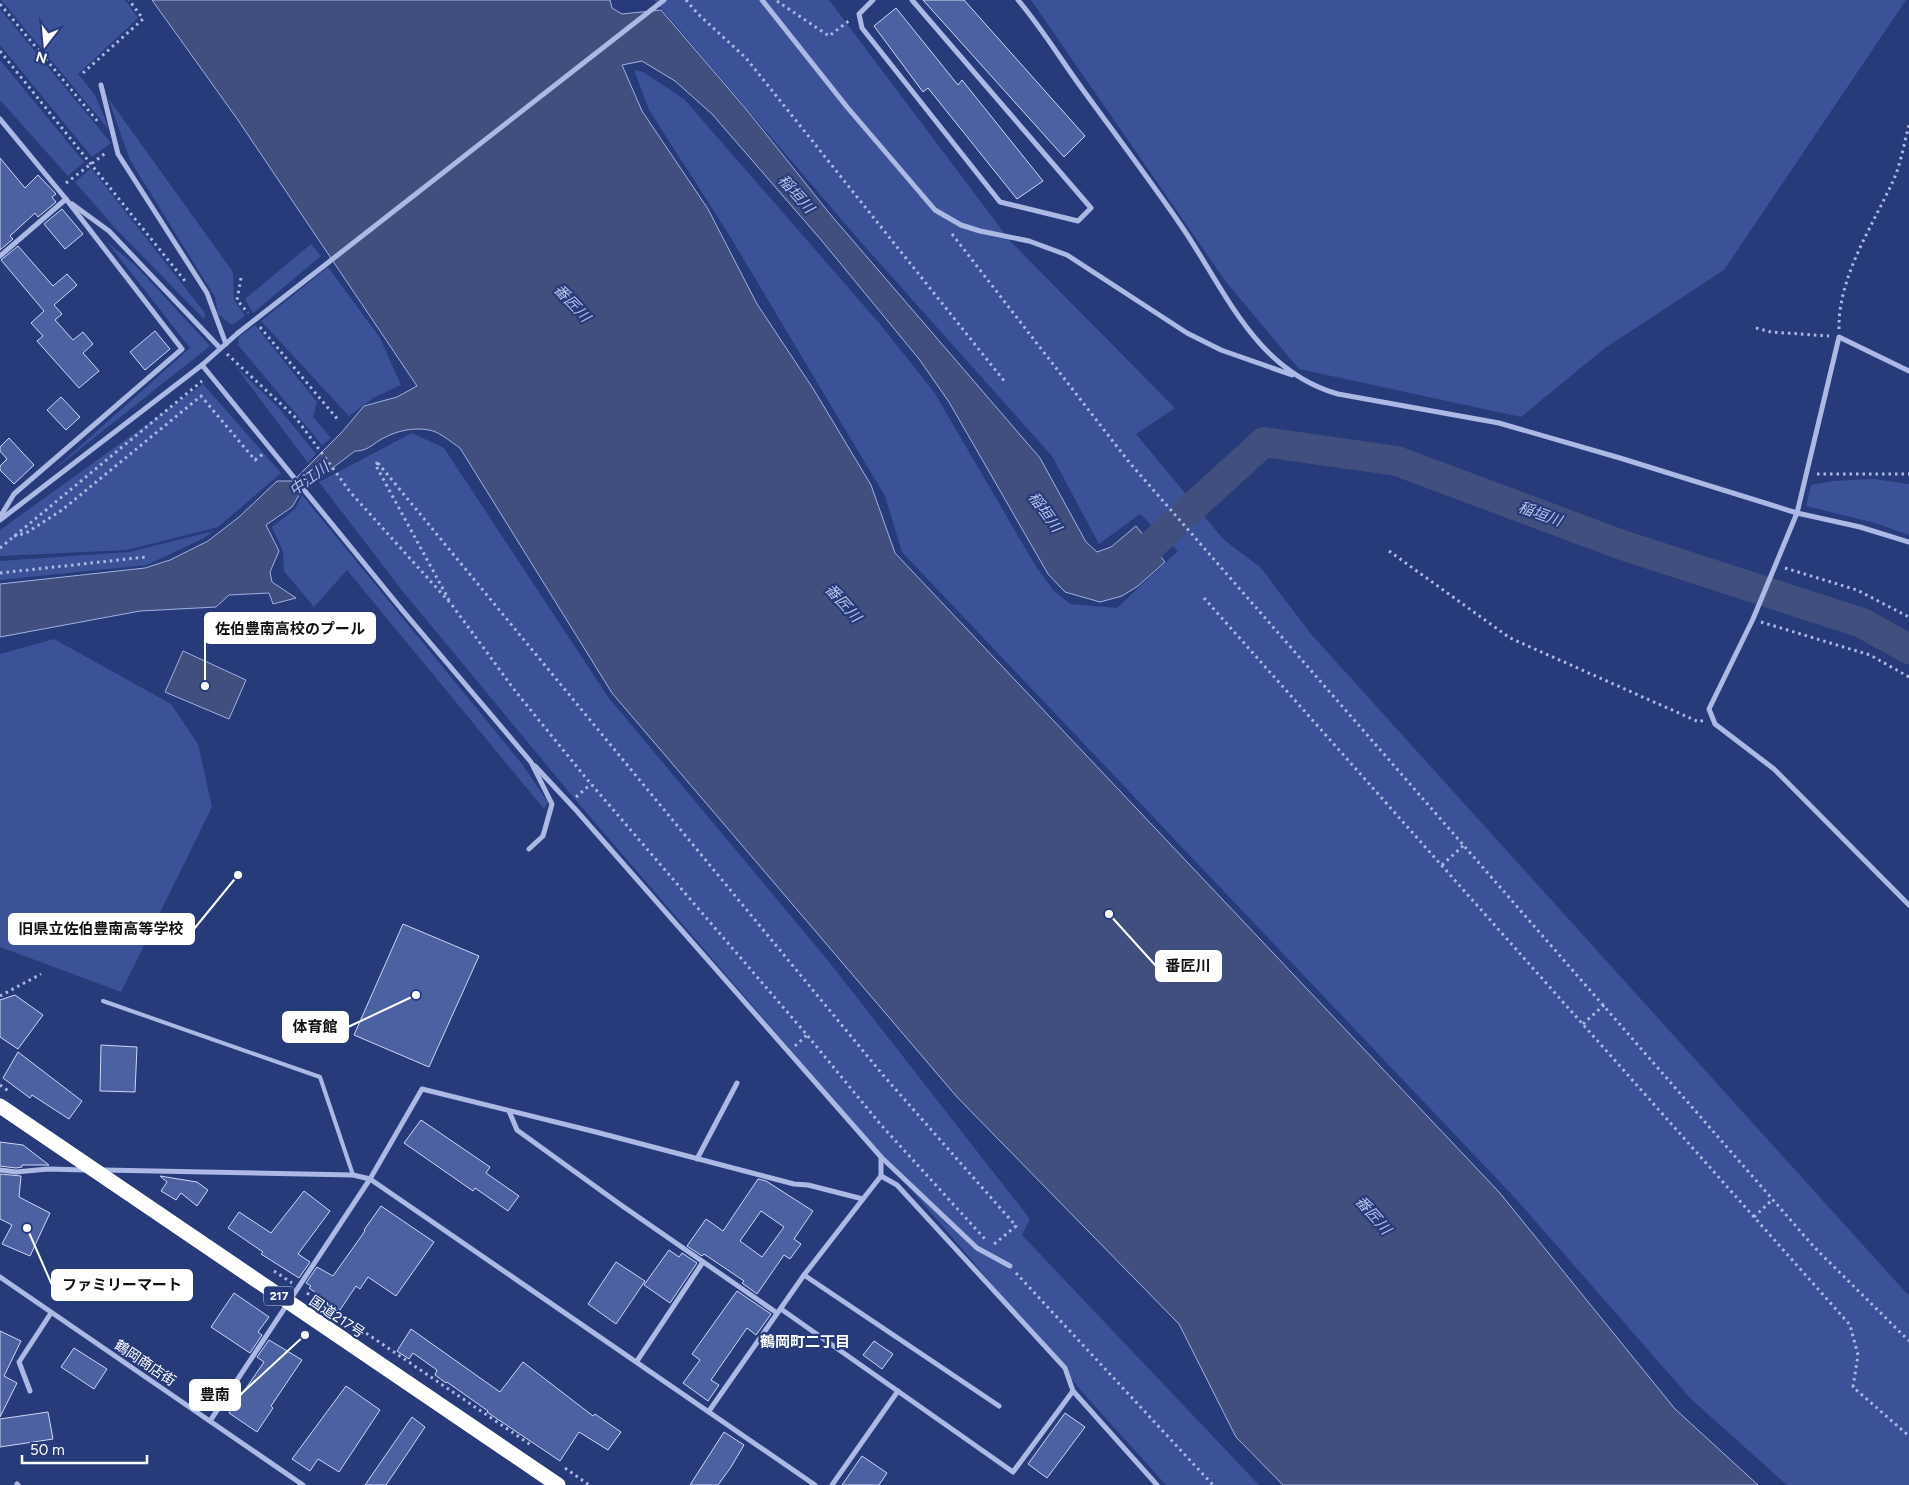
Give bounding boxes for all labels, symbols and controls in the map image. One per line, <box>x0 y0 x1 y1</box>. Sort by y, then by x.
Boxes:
north arrow <box>20 20 70 70</box>
text: N <box>34 47 49 67</box>
water label: 稲垣川 <box>774 171 819 218</box>
water label: 番匠川 <box>550 280 595 327</box>
water label: 中江川 <box>286 457 334 500</box>
water label: 稲垣川 <box>1024 489 1067 537</box>
water label: 稲垣川 <box>1516 498 1566 531</box>
water label: 番匠川 <box>821 580 866 627</box>
callout: 佐伯豊南高校のプール <box>205 613 375 643</box>
text: 佐伯豊南高校のプール <box>215 620 365 638</box>
callout: 旧県立佐伯豊南高等学校 <box>9 914 194 944</box>
text: 旧県立佐伯豊南高等学校 <box>18 920 184 938</box>
callout: 番匠川 <box>1156 951 1221 981</box>
text: 番匠川 <box>1165 957 1211 975</box>
callout: 体育館 <box>283 1012 348 1042</box>
text: 体育館 <box>292 1018 338 1036</box>
water label: 番匠川 <box>1351 1192 1396 1239</box>
callout: ファミリーマート <box>52 1270 192 1300</box>
text: ファミリーマート <box>62 1276 182 1294</box>
road number: 217 <box>264 1286 294 1305</box>
street label: 国道217号 <box>306 1292 368 1342</box>
district label: 鶴岡町二丁目 <box>760 1333 850 1351</box>
street label: 鶴岡商店街 <box>111 1336 179 1390</box>
callout: 豊南 <box>190 1380 240 1410</box>
text: 豊南 <box>200 1386 230 1404</box>
scale bar <box>22 1432 148 1464</box>
text: 50 m <box>30 1441 65 1459</box>

